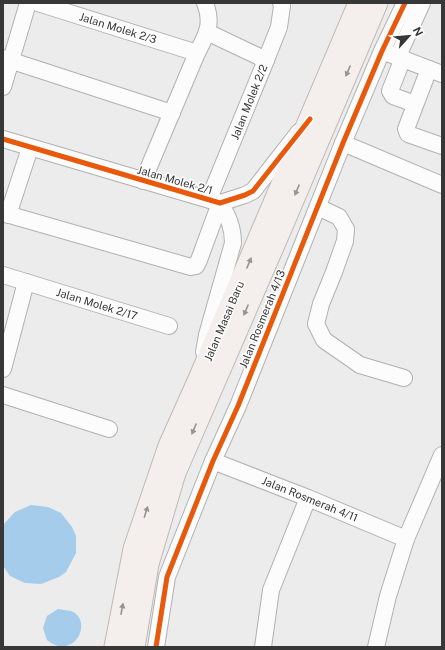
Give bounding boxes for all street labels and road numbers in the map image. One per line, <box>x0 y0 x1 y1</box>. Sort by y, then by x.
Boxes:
street label: Jalan Molek 2/3 <box>78 11 158 45</box>
street label: Jalan Molek 2/2 <box>229 62 270 141</box>
street label: Jalan Molek 2/1 <box>136 164 214 196</box>
street label: Jalan Rosmerah 4/13 <box>237 268 287 370</box>
street label: Jalan Masai Baru <box>202 279 246 363</box>
street label: Jalan Molek 2/17 <box>55 286 139 322</box>
street label: Jalan Rosmerah 4/11 <box>260 474 360 524</box>

